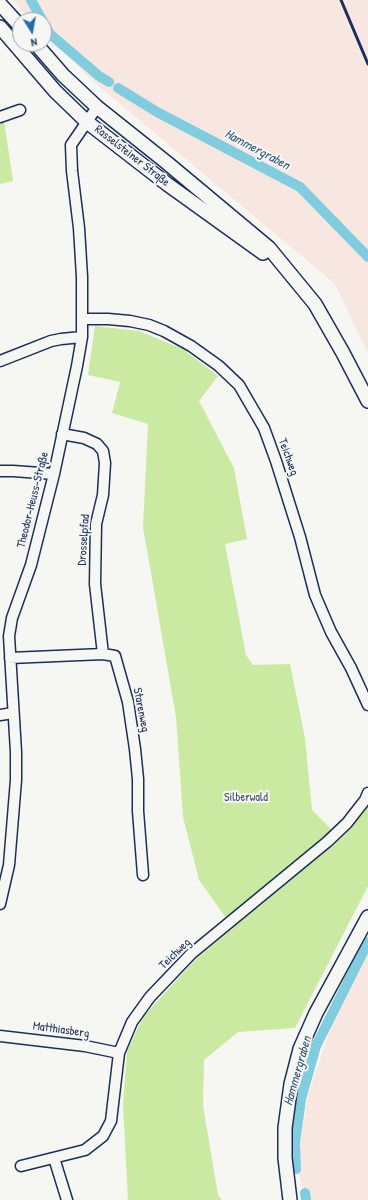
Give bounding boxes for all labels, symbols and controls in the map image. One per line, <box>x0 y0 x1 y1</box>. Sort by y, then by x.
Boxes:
north arrow <box>12 12 52 52</box>
text: N <box>30 35 38 50</box>
street label: Rasselsteiner Straße <box>92 122 172 190</box>
water label: Hammergraben <box>222 126 292 174</box>
street label: Teichweg <box>275 436 301 478</box>
street label: Theodor-Heuss-Straße <box>14 450 52 550</box>
street label: Drosselpfad <box>75 514 93 566</box>
street label: Starenweg <box>130 687 152 733</box>
park label: Silberwald <box>224 791 268 805</box>
street label: Teichweg <box>156 935 194 973</box>
street label: Matthiasberg <box>32 1019 90 1041</box>
water label: Hammergraben <box>281 1035 315 1107</box>

